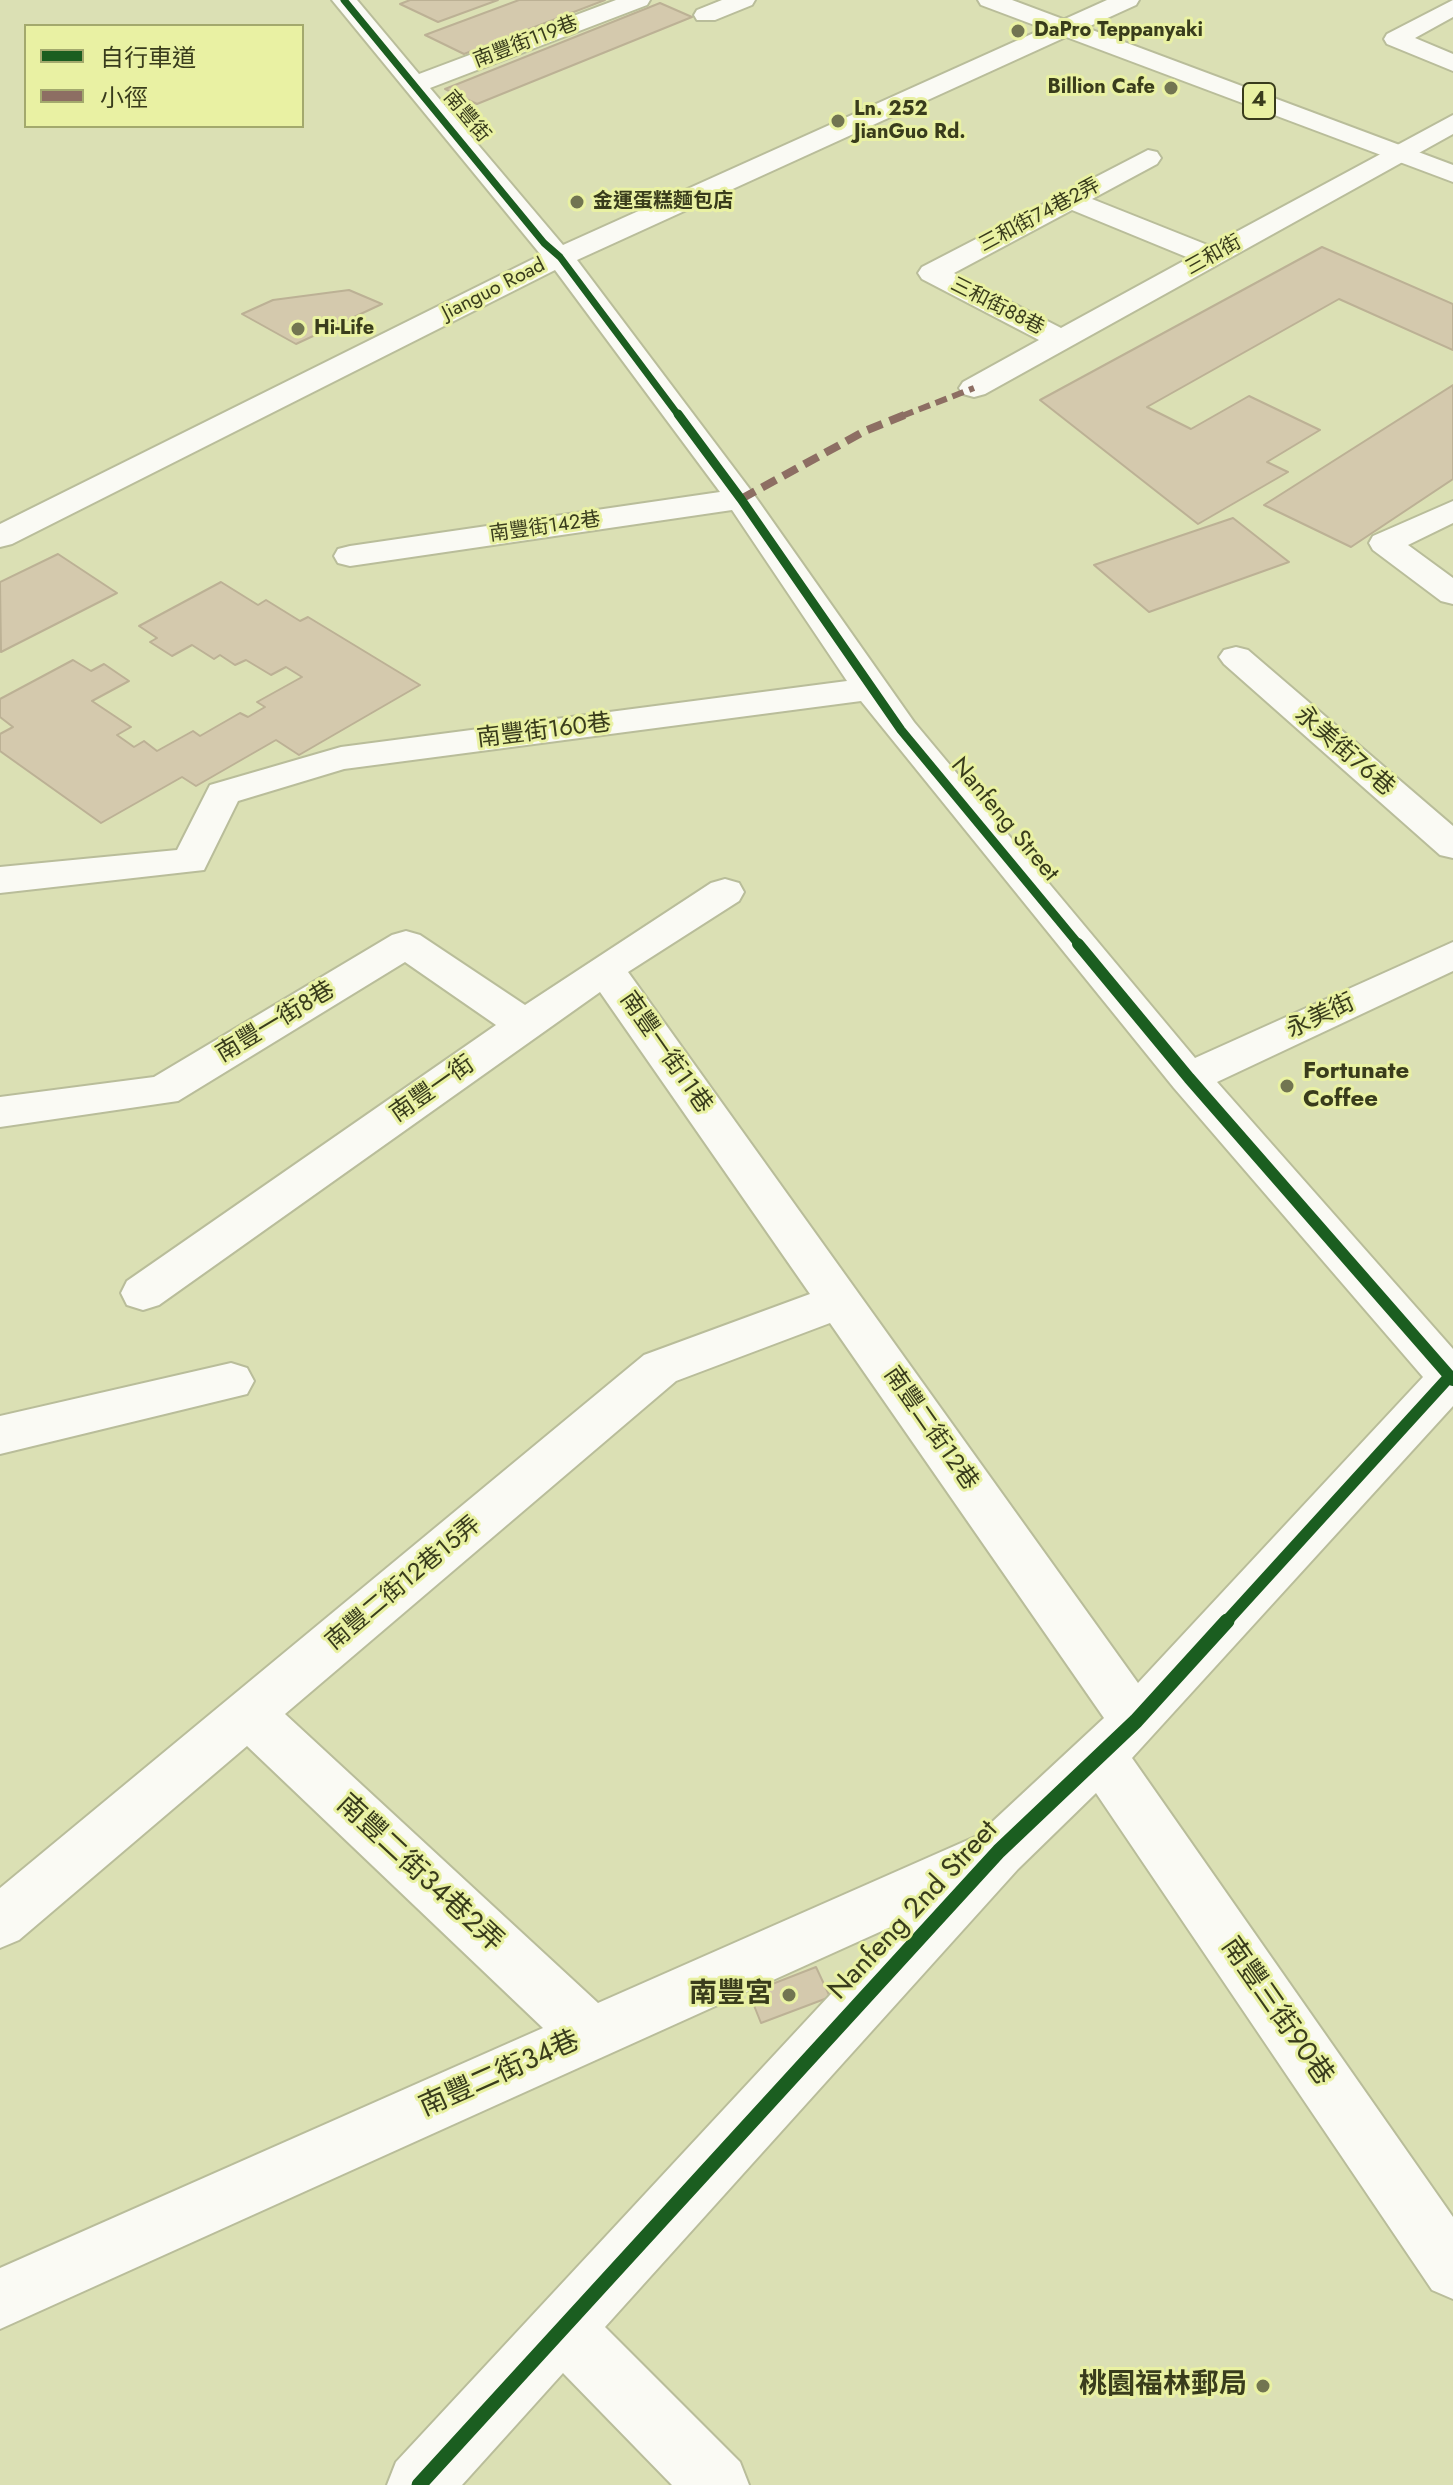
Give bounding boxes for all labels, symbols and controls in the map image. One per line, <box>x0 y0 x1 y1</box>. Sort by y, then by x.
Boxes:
street label: 南豐街119巷 <box>471 12 581 74</box>
place label: DaPro Teppanyaki <box>1034 19 1203 43</box>
marker: DaPro Teppanyaki <box>1009 22 1027 40</box>
legend <box>24 24 304 128</box>
text: 自行車道 <box>100 40 196 75</box>
place label: Billion Cafe <box>1047 76 1155 100</box>
marker: Billion Cafe <box>1162 79 1180 97</box>
text: 小徑 <box>100 80 148 115</box>
road number: 4 <box>1243 83 1275 119</box>
street label: 南豐街 <box>438 86 494 148</box>
place label: Ln. 252 JianGuo Rd. <box>854 98 966 145</box>
marker: Ln. 252 JianGuo Rd. <box>829 112 847 130</box>
street label: 三和街74巷2弄 <box>975 174 1105 258</box>
place label: 金運蛋糕麵包店 <box>593 190 733 214</box>
marker: 金運蛋糕麵包店 <box>568 193 586 211</box>
street label: 三和街 <box>1182 231 1246 281</box>
street label: Jianguo Road <box>439 254 549 326</box>
street label: 三和街88巷 <box>946 273 1048 341</box>
place label: Hi-Life <box>314 317 374 341</box>
marker: Hi-Life <box>289 320 307 338</box>
street label: 南豐街142巷 <box>488 508 602 548</box>
street label: 永美街76巷 <box>1288 701 1400 803</box>
street label: 南豐街160巷 <box>475 709 613 755</box>
street label: Nanfeng Street <box>944 752 1064 888</box>
street label: 南豐一街8巷 <box>212 976 340 1070</box>
street label: 南豐一街11巷 <box>613 987 717 1119</box>
street label: 永美街 <box>1282 989 1360 1045</box>
street label: 南豐一街 <box>385 1051 481 1129</box>
place label: Fortunate Coffee <box>1303 1058 1409 1114</box>
marker: Fortunate Coffee <box>1278 1077 1296 1095</box>
street label: 南豐二街12巷 <box>877 1362 983 1496</box>
street label: 南豐二街12巷15弄 <box>321 1511 487 1657</box>
street label: 南豐二街34巷2弄 <box>329 1788 509 1960</box>
street label: Nanfeng 2nd Street <box>822 1814 1006 2008</box>
street label: 南豐三街90巷 <box>1213 1932 1339 2092</box>
place label: 南豐宮 <box>689 1978 773 2012</box>
marker: 南豐宮 <box>780 1986 798 2004</box>
street label: 南豐二街34巷 <box>415 2025 585 2125</box>
place label: 桃園福林郵局 <box>1079 2369 1247 2403</box>
marker: 桃園福林郵局 <box>1254 2377 1272 2395</box>

